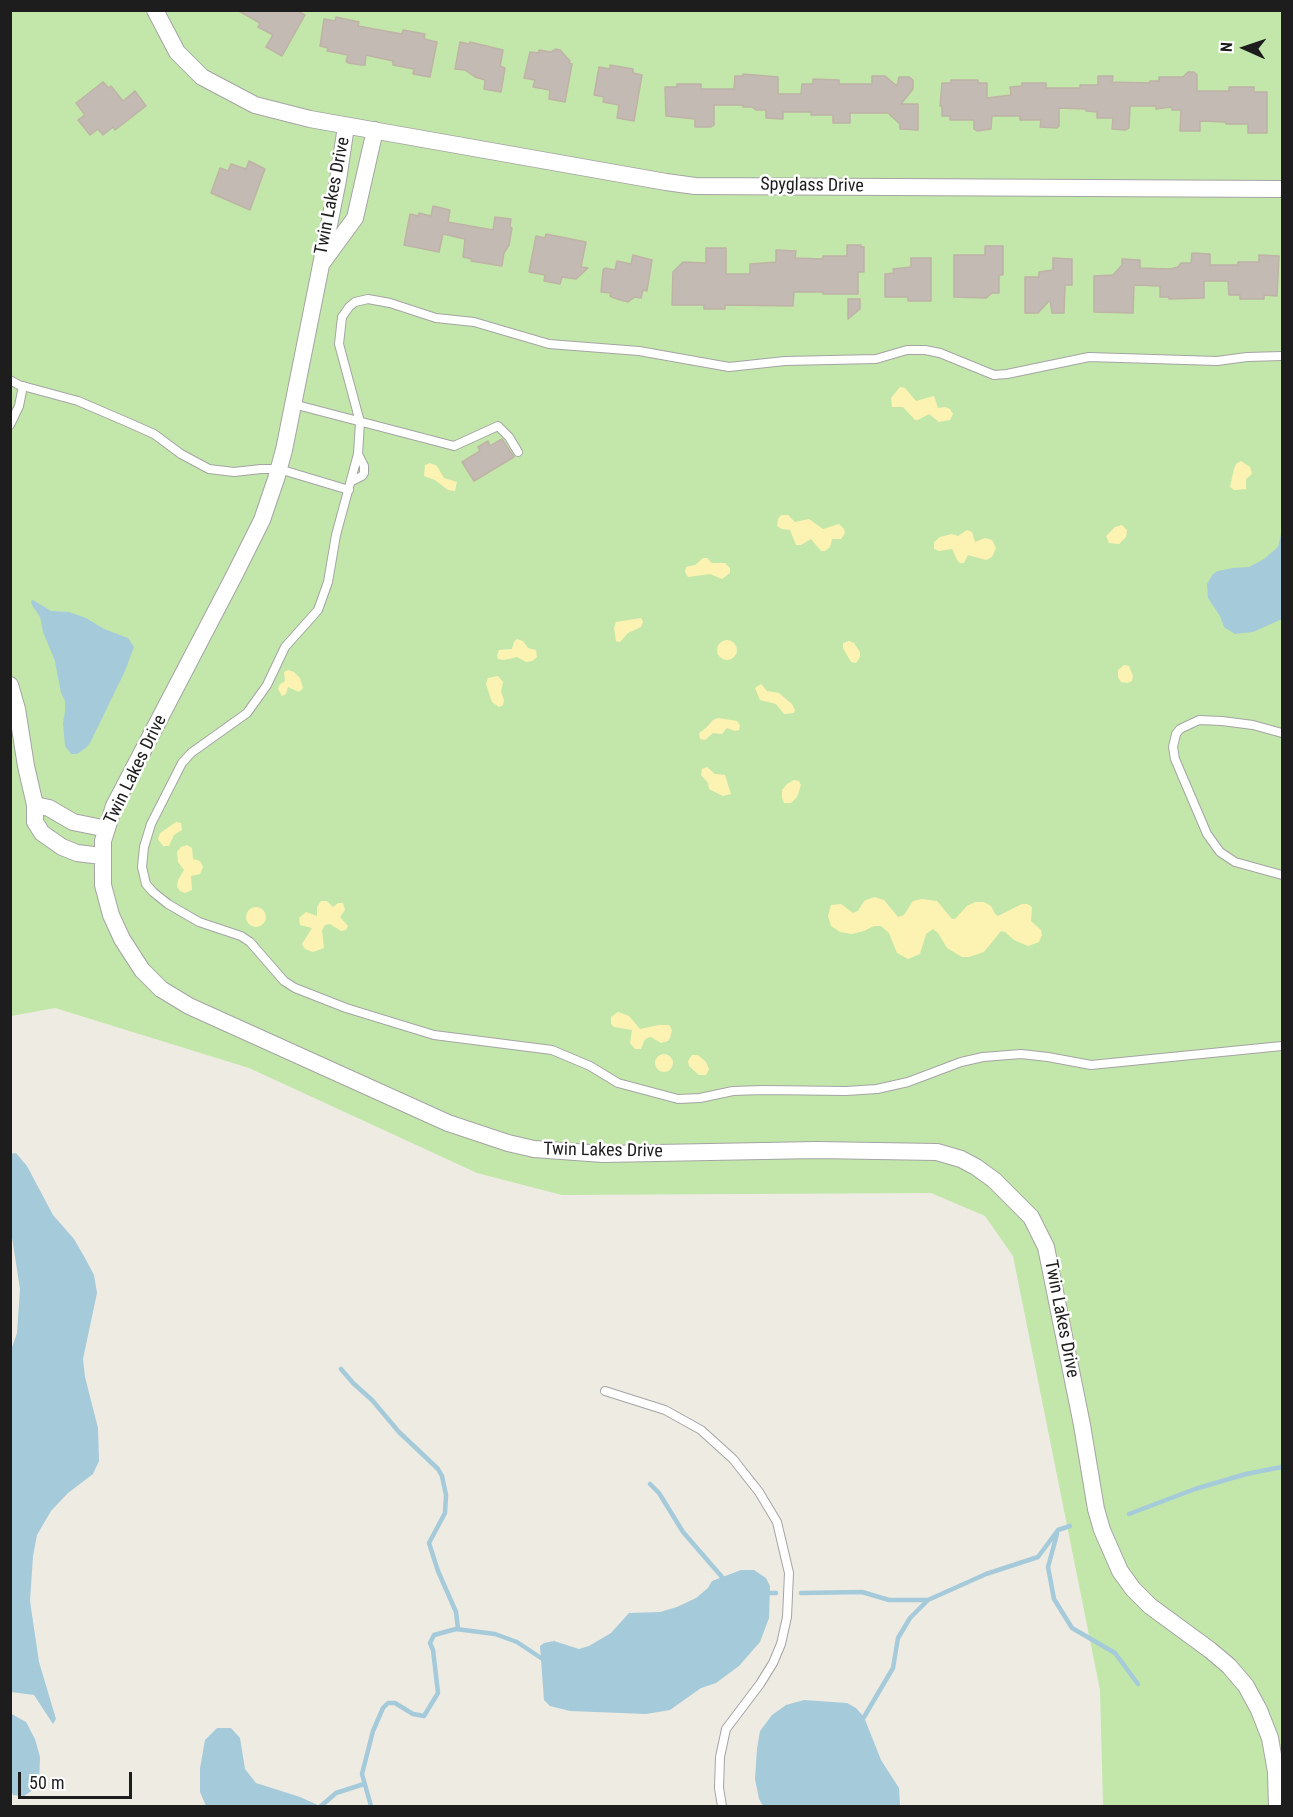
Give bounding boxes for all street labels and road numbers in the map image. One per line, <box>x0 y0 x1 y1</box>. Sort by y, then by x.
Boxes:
street label: Twin Lakes Drive <box>311 135 355 257</box>
street label: Spyglass Drive <box>760 174 864 198</box>
street label: Twin Lakes Drive <box>100 712 172 828</box>
street label: Twin Lakes Drive <box>543 1139 663 1163</box>
street label: Twin Lakes Drive <box>1039 1258 1083 1380</box>

